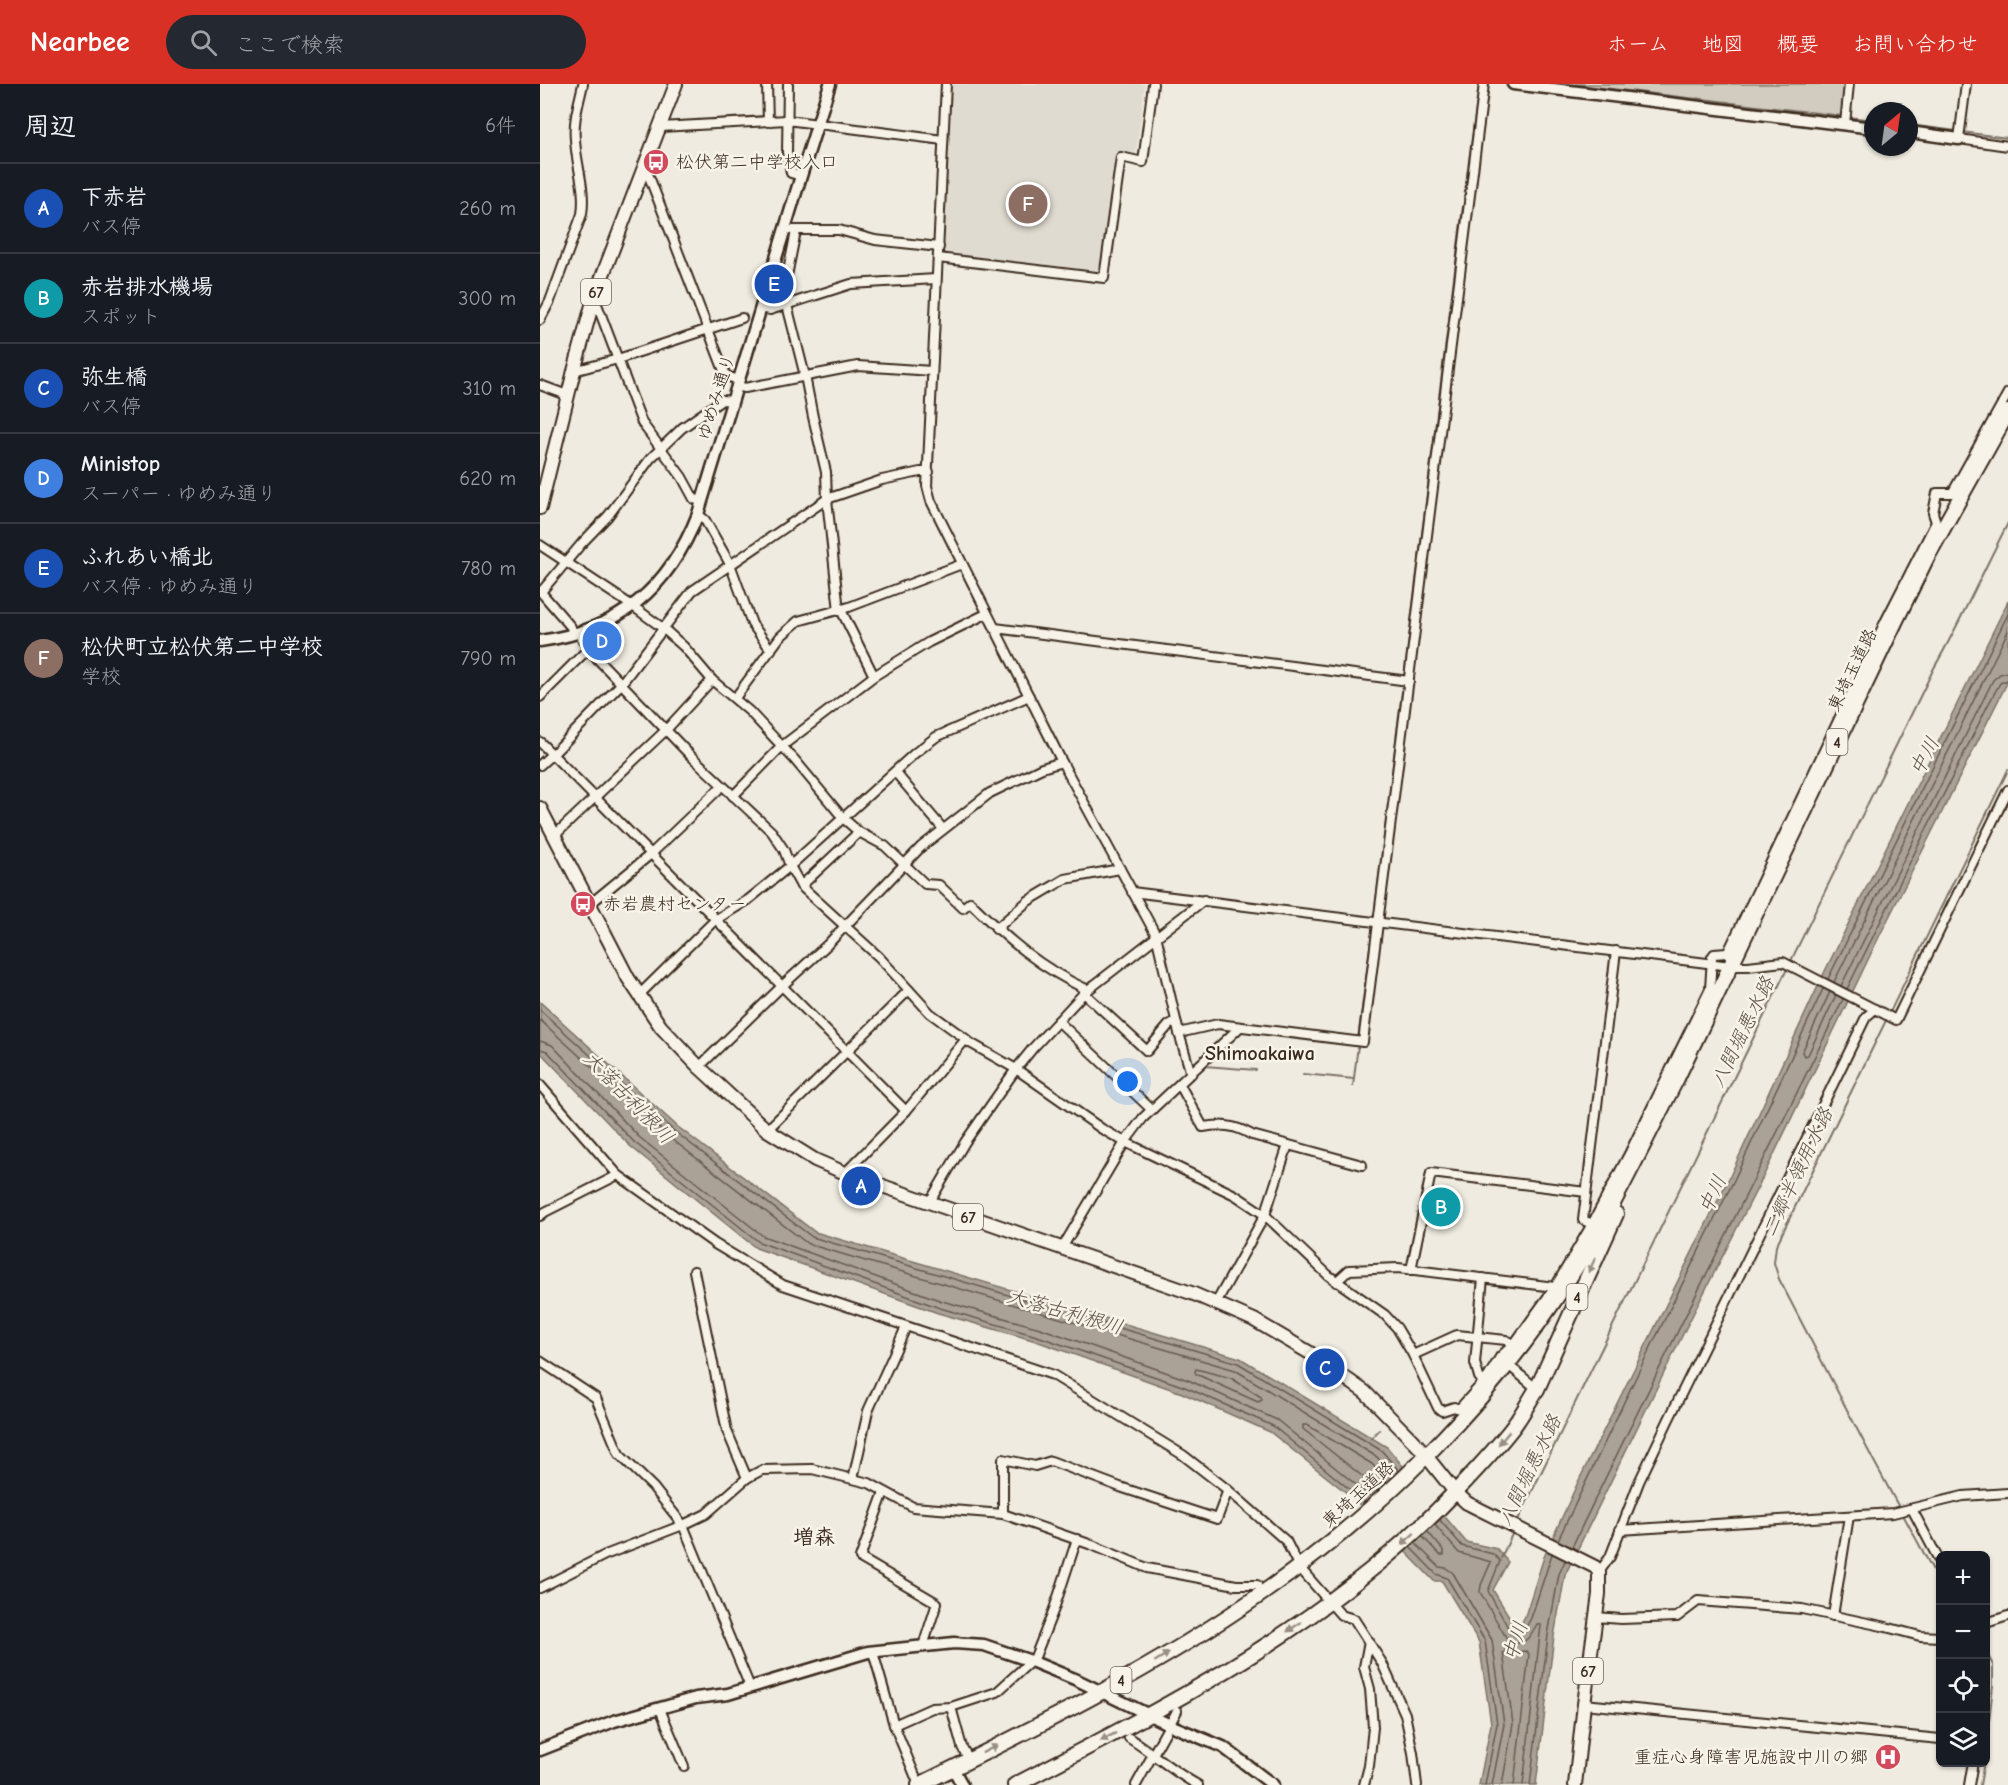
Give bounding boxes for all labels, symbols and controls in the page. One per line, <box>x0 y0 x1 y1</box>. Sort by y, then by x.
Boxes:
search box <box>166 15 586 69</box>
text: Nearbee <box>30 26 130 58</box>
icon: search <box>187 26 220 59</box>
text: ここで検索 <box>235 32 345 58</box>
text: ホーム <box>1607 32 1669 56</box>
text: 地図 <box>1702 32 1744 56</box>
text: 概要 <box>1777 32 1819 56</box>
text: お問い合わせ <box>1852 32 1978 56</box>
north arrow <box>1864 102 1918 156</box>
text: 周辺 <box>24 112 76 142</box>
text: 6件 <box>485 114 516 137</box>
bus stop icon: 松伏第二中学校入口 <box>641 147 671 177</box>
place label: 松伏第二中学校入口 <box>676 152 838 173</box>
pin: F <box>1008 182 1048 226</box>
text: 下赤岩 <box>81 184 147 210</box>
text: A <box>38 197 49 220</box>
text: 260 m <box>459 197 516 220</box>
text: バス停 <box>81 215 141 238</box>
pin: E <box>754 262 794 306</box>
text: 赤岩排水機場 <box>81 274 213 300</box>
road number: 67 <box>581 279 611 305</box>
text: B <box>37 287 50 310</box>
text: 300 m <box>458 287 516 310</box>
text: スポット <box>81 305 161 328</box>
street label: ゆめみ通り <box>693 351 740 443</box>
text: 弥生橋 <box>81 364 147 390</box>
text: C <box>37 377 50 400</box>
text: 310 m <box>463 377 516 400</box>
text: バス停 <box>81 395 141 418</box>
text: Ministop <box>81 451 160 477</box>
text: D <box>37 467 50 490</box>
text: 620 m <box>459 467 516 490</box>
text: スーパー · ゆめみ通り <box>81 482 277 505</box>
text: ふれあい橋北 <box>81 544 213 570</box>
text: E <box>38 557 49 580</box>
text: 780 m <box>461 557 516 580</box>
text: バス停 · ゆめみ通り <box>81 575 258 598</box>
pin: D <box>582 618 622 664</box>
street label: 東埼玉道路 <box>1823 625 1882 715</box>
text: 松伏町立松伏第二中学校 <box>81 634 323 660</box>
text: F <box>38 647 49 670</box>
text: 790 m <box>461 647 516 670</box>
text: 学校 <box>81 665 121 688</box>
road number: 4 <box>1826 729 1848 755</box>
water label: 中川 <box>1905 733 1944 779</box>
bus stop icon: 赤岩農村センター <box>568 889 598 919</box>
place label: 赤岩農村センター <box>603 894 746 915</box>
water label: 八間堀悪水路 <box>1706 972 1780 1091</box>
district label: Shimoakaiwa <box>1205 1042 1315 1065</box>
water label: 大落古利根川 <box>579 1046 679 1148</box>
your location <box>1113 1067 1142 1096</box>
water label: 二郷半領用水路 <box>1757 1103 1838 1241</box>
pin: A <box>842 1164 880 1208</box>
water label: 中川 <box>1694 1171 1731 1217</box>
pin: B <box>1422 1184 1460 1230</box>
road number: 67 <box>953 1204 983 1230</box>
one-way arrow <box>1587 1257 1597 1275</box>
water label: 大落古利根川 <box>1004 1284 1126 1339</box>
road number: 4 <box>1566 1284 1588 1310</box>
pin: C <box>1306 1346 1344 1390</box>
water label: 八間堀悪水路 <box>1493 1410 1567 1529</box>
one-way arrow <box>1497 1430 1510 1446</box>
street label: 東埼玉道路 <box>1318 1456 1399 1532</box>
district label: 増森 <box>793 1525 835 1549</box>
one-way arrow <box>1401 1532 1416 1545</box>
map controls <box>1936 1551 1990 1767</box>
button: + <box>1936 1551 1990 1605</box>
button: − <box>1936 1605 1990 1659</box>
water label: 中川 <box>1499 1619 1532 1664</box>
one-way arrow <box>1286 1621 1302 1632</box>
one-way arrow <box>1154 1652 1170 1663</box>
road number: 67 <box>1573 1658 1603 1684</box>
button: locate <box>1936 1659 1990 1713</box>
road number: 4 <box>1110 1667 1132 1693</box>
button: layers <box>1936 1713 1990 1767</box>
one-way arrow <box>1100 1732 1117 1742</box>
hospital icon: 重症心身障害児施設中川の郷 <box>1873 1742 1903 1772</box>
one-way arrow <box>981 1745 998 1754</box>
place label: 重症心身障害児施設中川の郷 <box>1634 1747 1868 1768</box>

